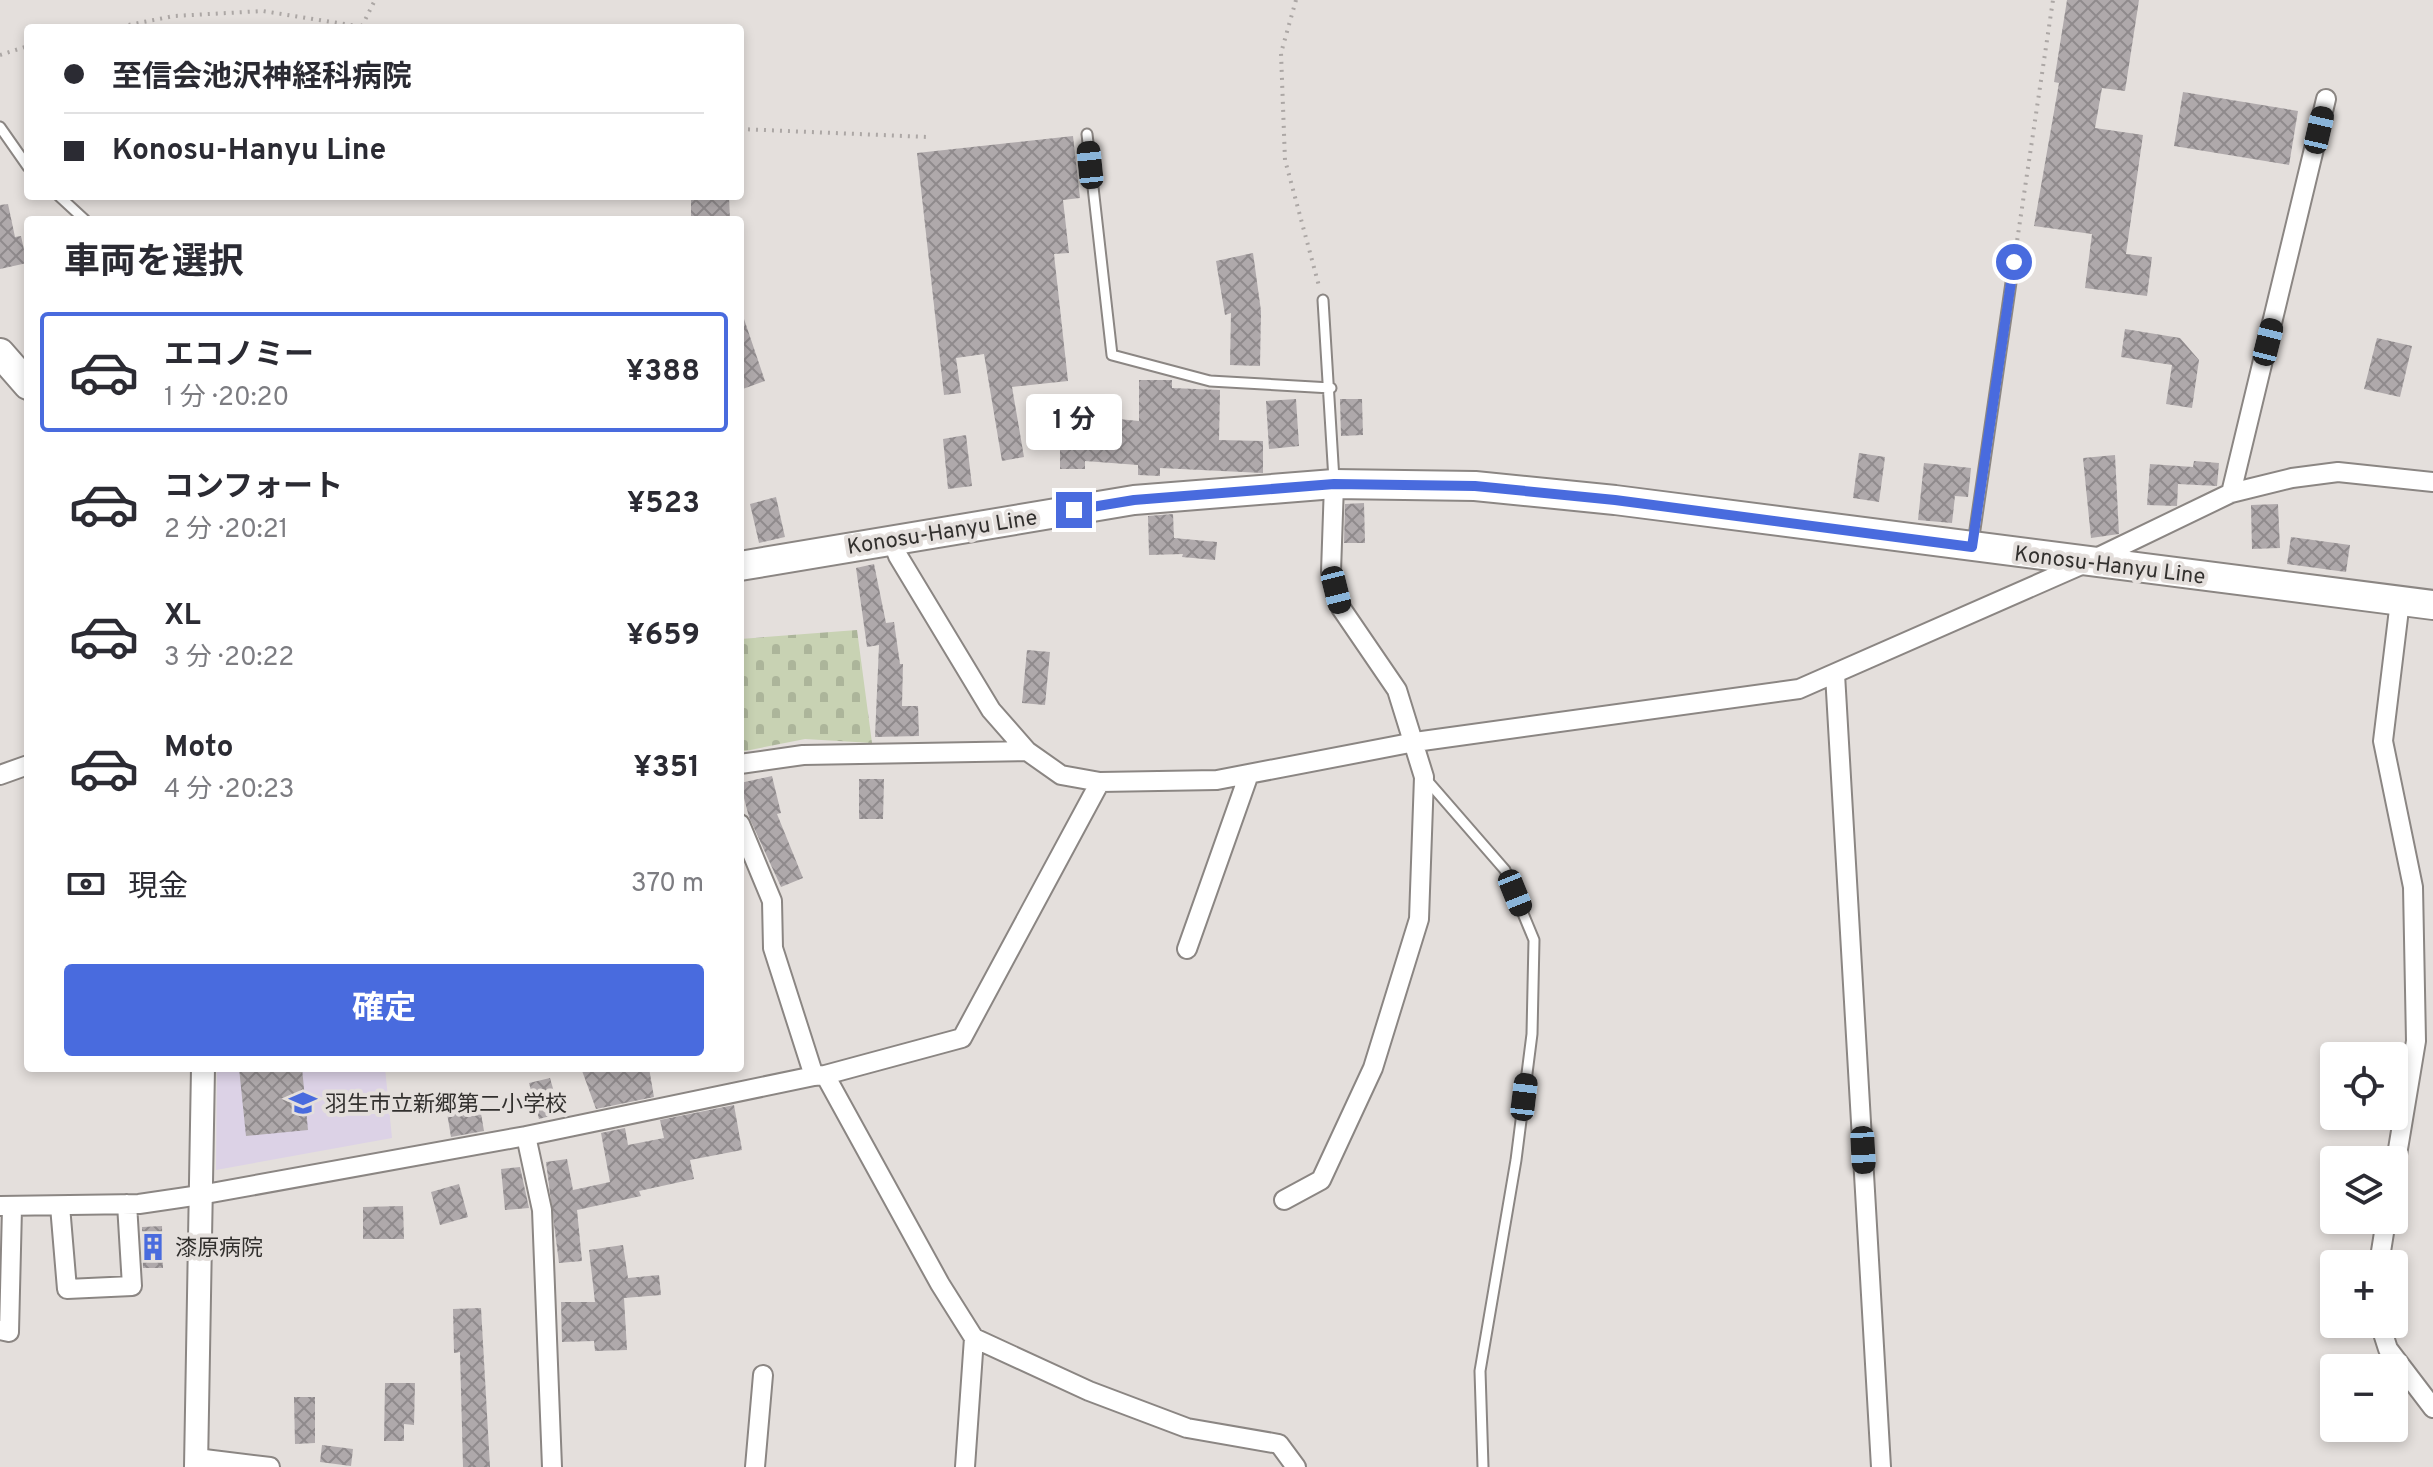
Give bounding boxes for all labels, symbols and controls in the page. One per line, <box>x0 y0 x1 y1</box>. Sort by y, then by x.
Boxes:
text: 至信会池沢神経科病院 <box>112 60 412 97</box>
car <box>2302 104 2336 156</box>
text: Konosu-Hanyu Line <box>112 133 386 170</box>
car <box>1076 140 1104 190</box>
text: 車両を選択 <box>64 241 244 287</box>
route start <box>1996 244 2032 280</box>
car <box>2251 316 2285 368</box>
icon: car <box>68 336 140 408</box>
text: エコノミー <box>164 338 314 375</box>
text: ¥388 <box>626 354 700 391</box>
text: 1 分 · 20:20 <box>164 382 289 415</box>
callout: 1 分 <box>1026 394 1122 450</box>
text: 1 分 <box>1053 405 1095 438</box>
icon: car <box>68 468 140 540</box>
text: コンフォート <box>164 470 343 507</box>
text: ¥523 <box>627 486 700 523</box>
route end <box>1056 492 1092 528</box>
street label: Konosu-Hanyu Line <box>845 505 1040 562</box>
text: 2 分 · 20:21 <box>164 514 288 547</box>
street label: Konosu-Hanyu Line <box>2013 541 2207 592</box>
car <box>1319 564 1353 616</box>
text: XL <box>164 598 201 635</box>
icon: car <box>68 600 140 672</box>
text: ¥659 <box>627 618 700 655</box>
text: 3 分 · 20:22 <box>164 642 294 675</box>
text: Moto <box>164 730 234 767</box>
icon: car <box>68 732 140 804</box>
text: ¥351 <box>633 750 700 787</box>
text: 4 分 · 20:23 <box>164 774 295 807</box>
icon: cash <box>64 862 108 906</box>
car <box>1495 866 1535 920</box>
text: 370 m <box>631 868 704 901</box>
text: 現金 <box>128 870 188 907</box>
button: 確定 <box>64 964 704 1056</box>
map controls <box>2320 1042 2408 1442</box>
button: locate <box>2320 1042 2408 1130</box>
car <box>1509 1072 1539 1122</box>
school or university icon: 羽生市立新郷第二小学校 <box>288 1088 318 1118</box>
place label: 羽生市立新郷第二小学校 <box>325 1092 567 1119</box>
car <box>1850 1125 1876 1175</box>
button: layers <box>2320 1146 2408 1234</box>
building icon: 漆原病院 <box>138 1232 168 1262</box>
place label: 漆原病院 <box>175 1236 263 1263</box>
button: + <box>2320 1250 2408 1338</box>
button: − <box>2320 1354 2408 1442</box>

